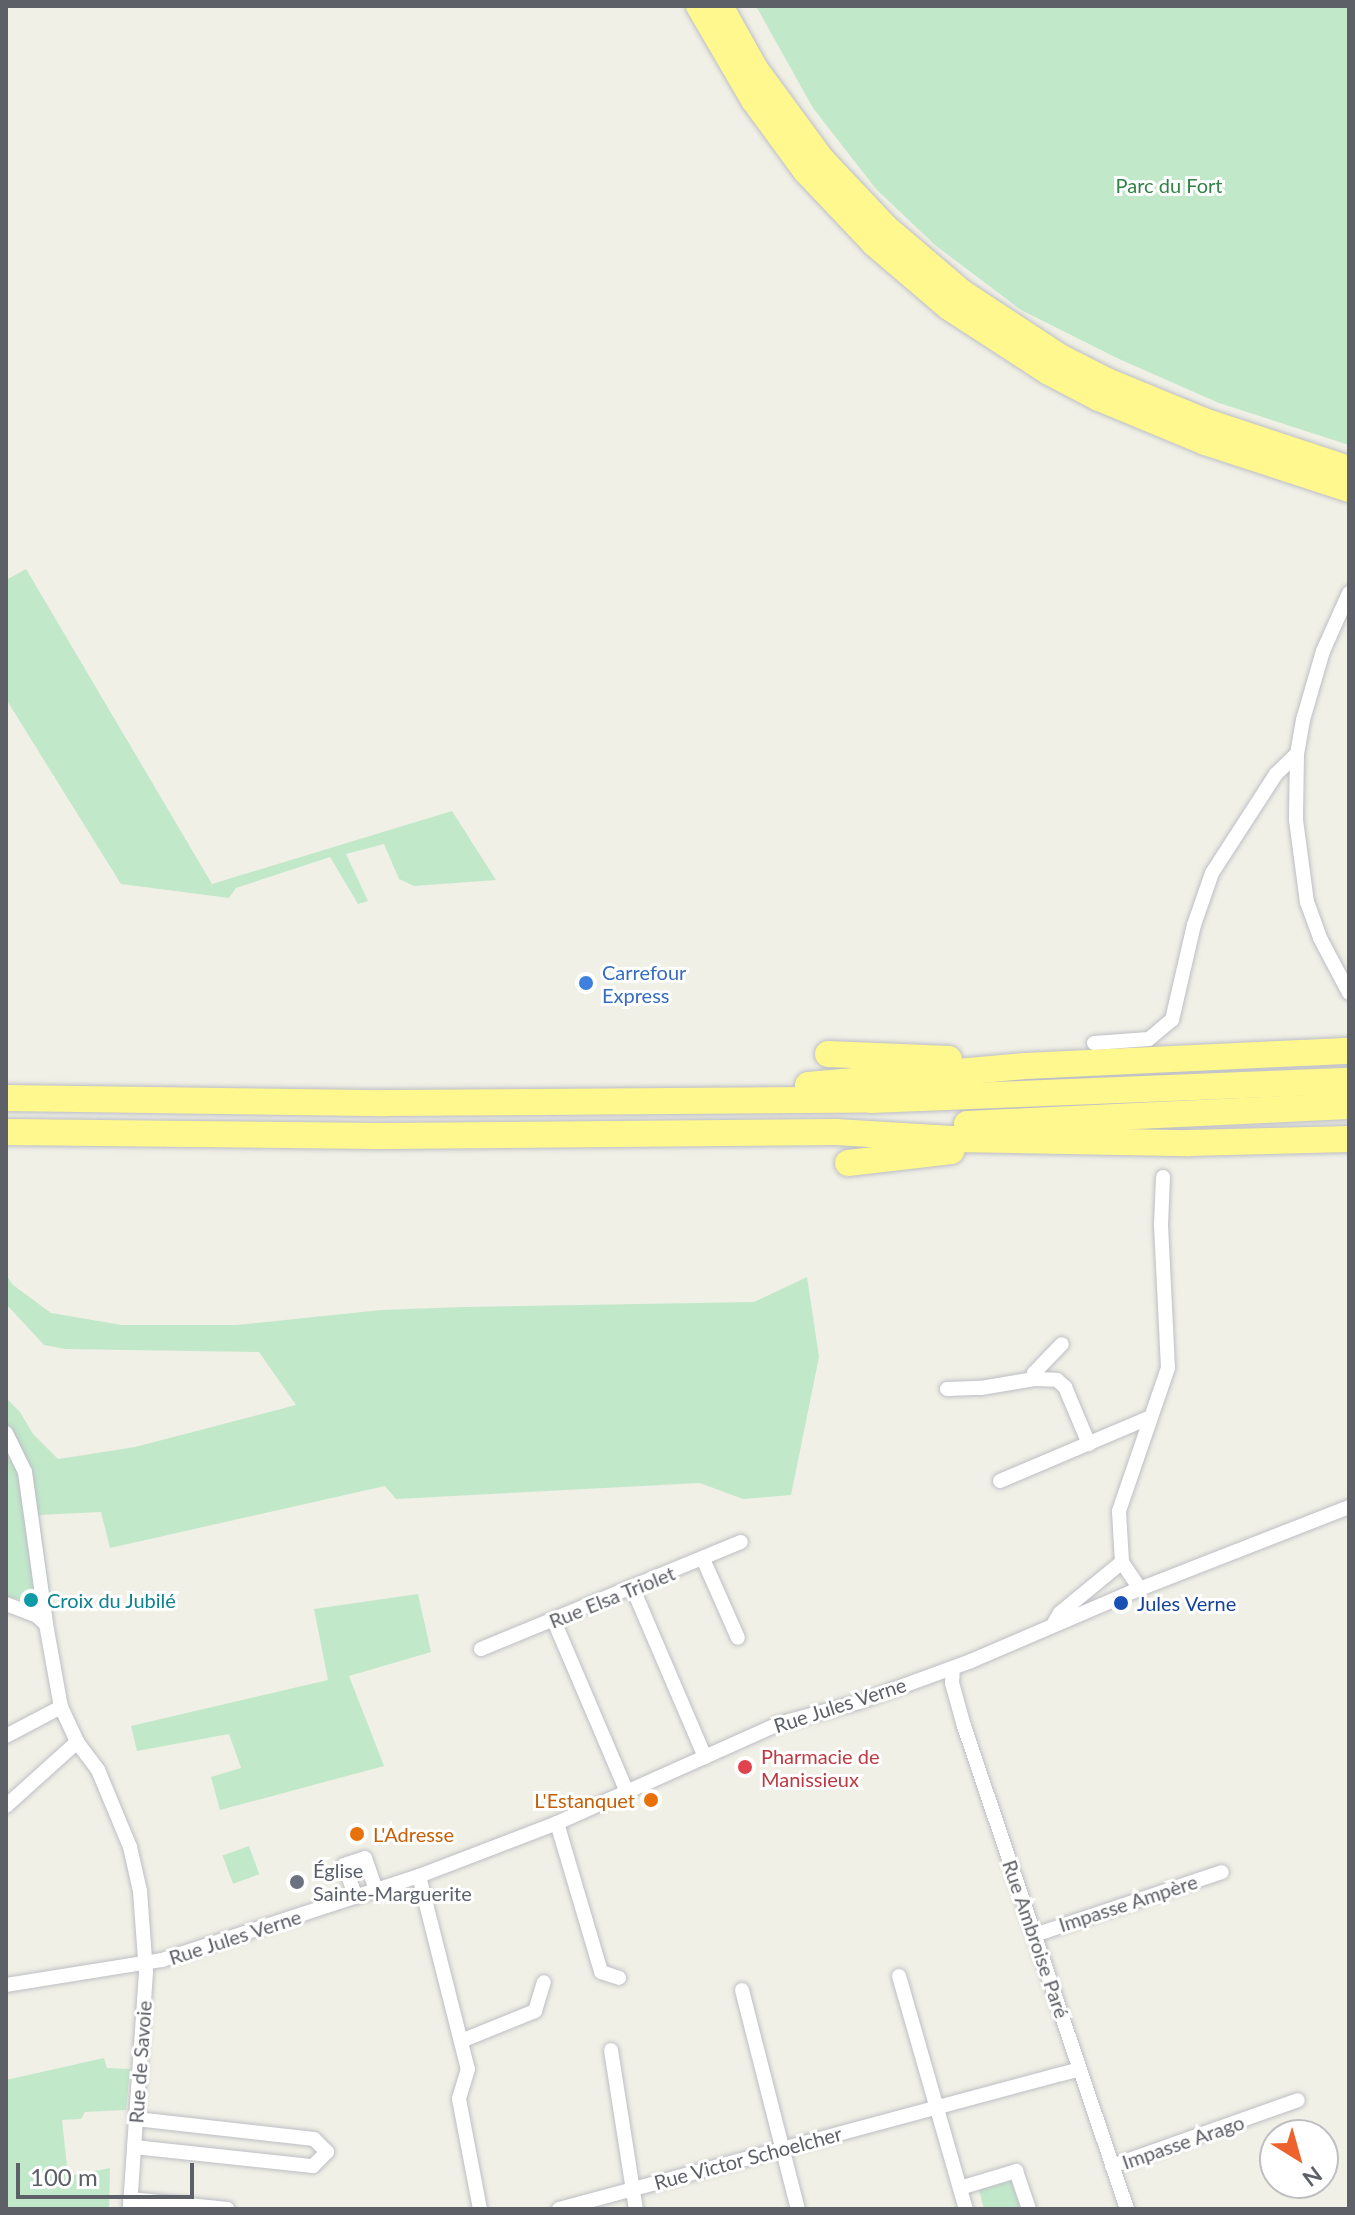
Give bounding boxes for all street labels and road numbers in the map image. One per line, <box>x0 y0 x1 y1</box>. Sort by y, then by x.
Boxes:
street label: Rue Elsa Triolet <box>545 1561 679 1633</box>
street label: Rue Jules Verne <box>770 1672 910 1738</box>
street label: Rue Ambroise Paré <box>998 1856 1074 2022</box>
street label: Impasse Ampère <box>1055 1869 1201 1937</box>
street label: Rue Jules Verne <box>165 1904 305 1970</box>
street label: Rue de Savoie <box>124 2000 156 2124</box>
street label: Impasse Arago <box>1118 2110 1248 2174</box>
street label: Rue Victor Schoelcher <box>651 2121 845 2195</box>

